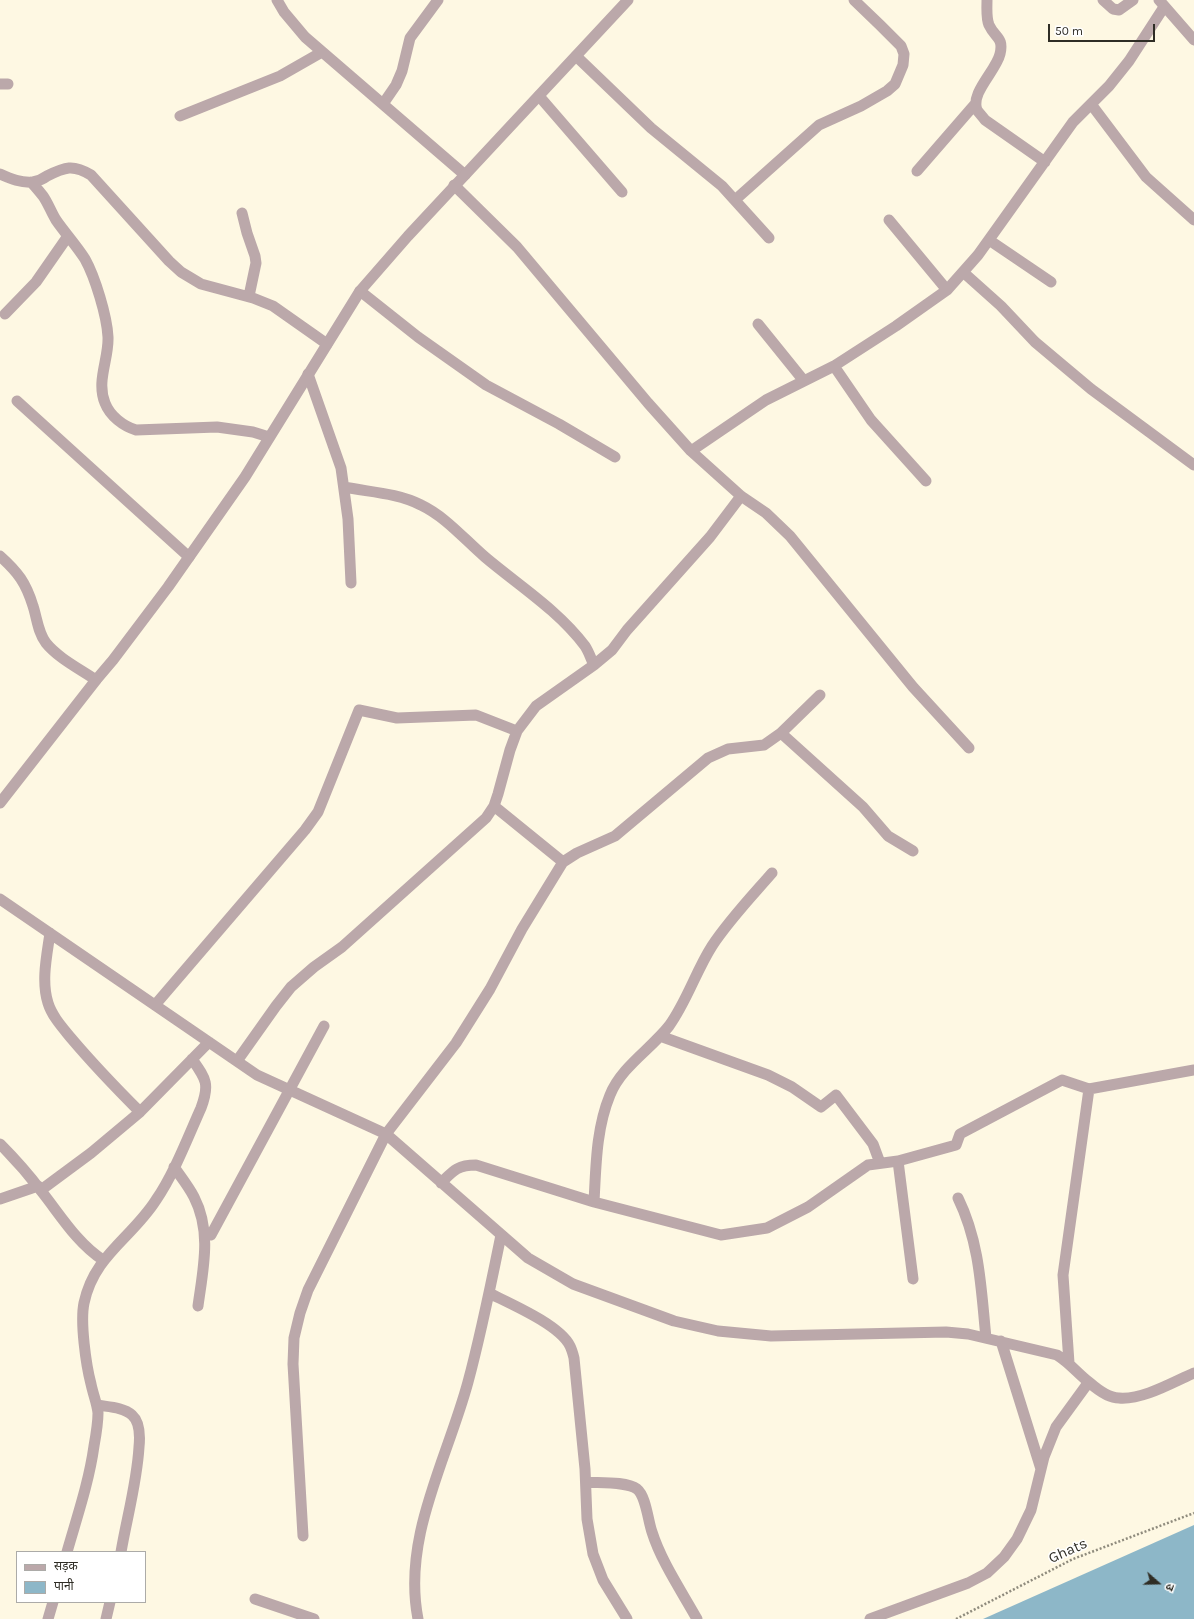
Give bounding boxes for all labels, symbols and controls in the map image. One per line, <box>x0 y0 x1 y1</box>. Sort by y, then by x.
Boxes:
scale bar <box>1050 16 1157 42</box>
text: 50 m <box>1055 24 1083 38</box>
street label: Ghats <box>1046 1535 1090 1567</box>
legend <box>16 1551 146 1603</box>
text: सड़क <box>54 1559 78 1573</box>
north arrow <box>1138 1563 1178 1603</box>
text: पानी <box>54 1579 74 1593</box>
text: उ <box>1163 1582 1177 1593</box>

